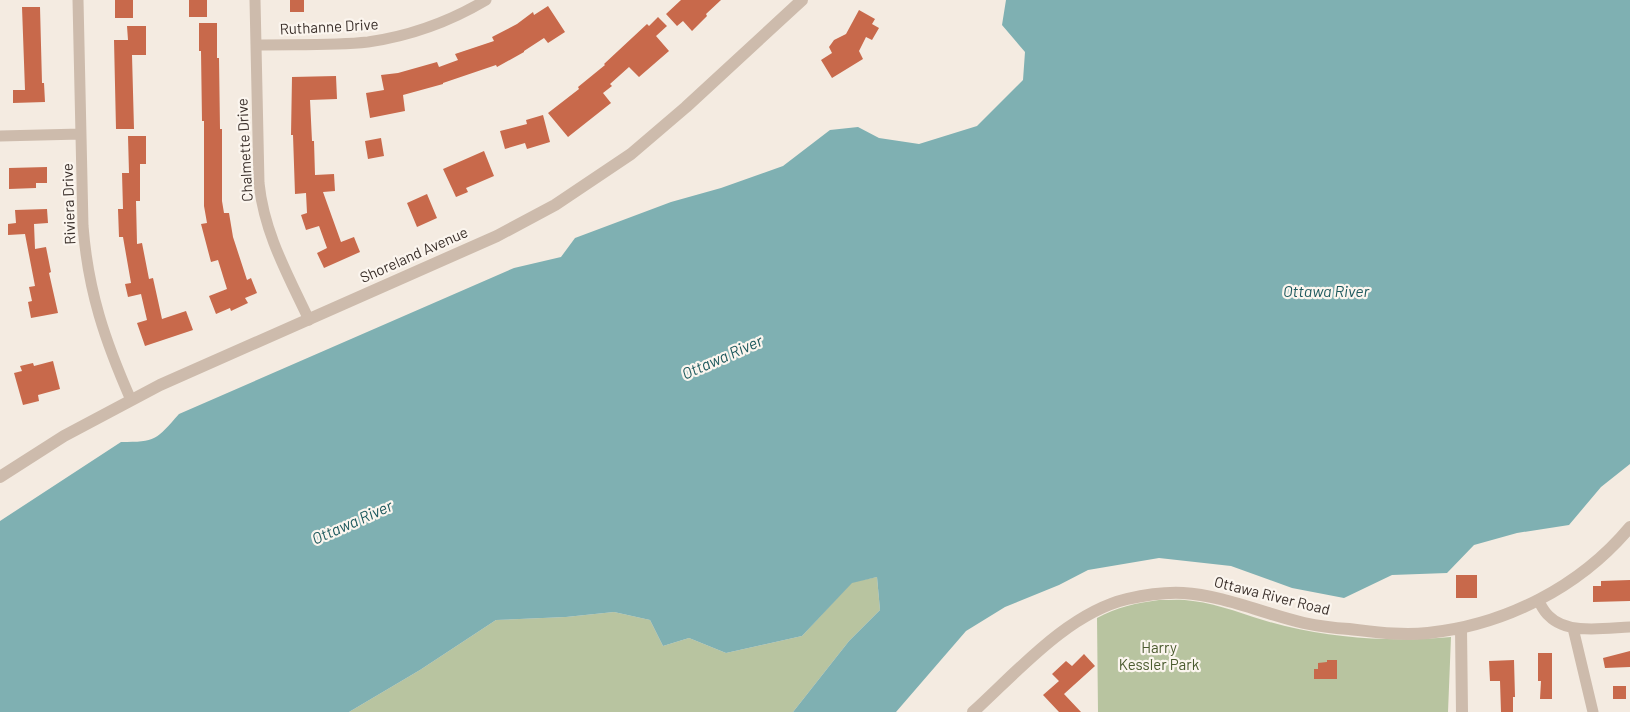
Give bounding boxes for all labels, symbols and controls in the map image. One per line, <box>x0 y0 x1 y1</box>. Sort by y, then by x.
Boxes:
street label: Ruthanne Drive <box>279 14 379 38</box>
street label: Chalmette Drive <box>232 98 256 202</box>
street label: Riviera Drive <box>58 163 78 245</box>
street label: Shoreland Avenue <box>357 222 470 286</box>
water label: Ottawa River <box>1283 281 1370 300</box>
water label: Ottawa River <box>679 330 766 383</box>
water label: Ottawa River <box>309 495 396 548</box>
street label: Ottawa River Road <box>1213 572 1332 618</box>
park label: Harry Kessler Park <box>1119 638 1200 673</box>

